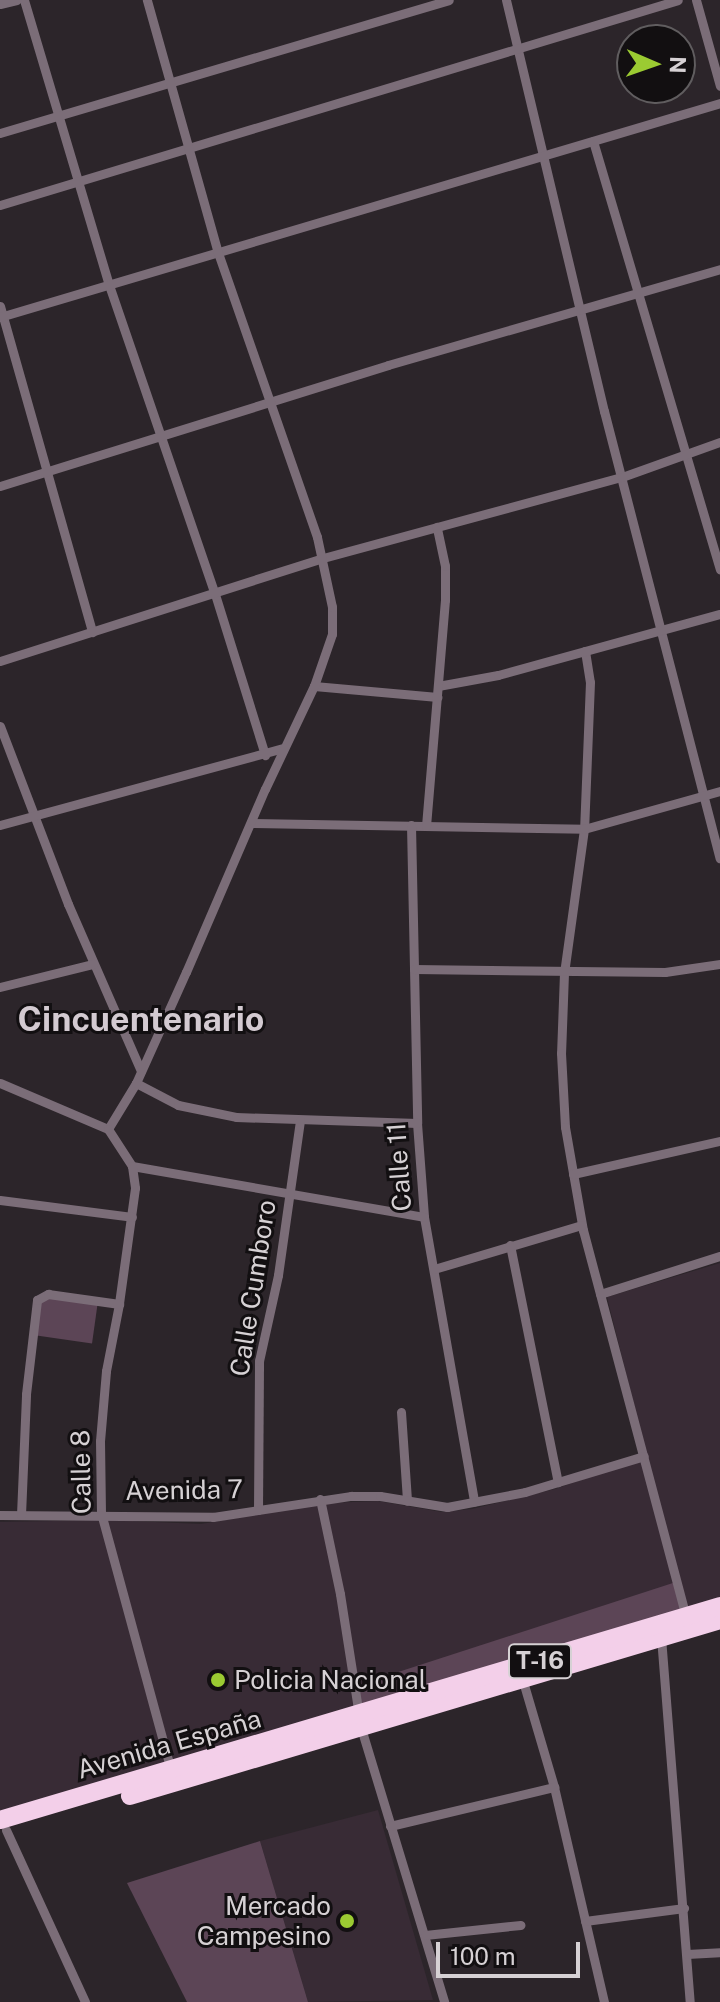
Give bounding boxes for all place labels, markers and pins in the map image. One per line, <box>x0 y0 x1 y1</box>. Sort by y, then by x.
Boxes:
place label: Policia Nacional <box>234 1664 427 1696</box>
marker: Policia Nacional <box>209 1671 227 1689</box>
place label: Mercado Campesino <box>197 1890 331 1952</box>
marker: Mercado Campesino <box>338 1912 356 1930</box>

